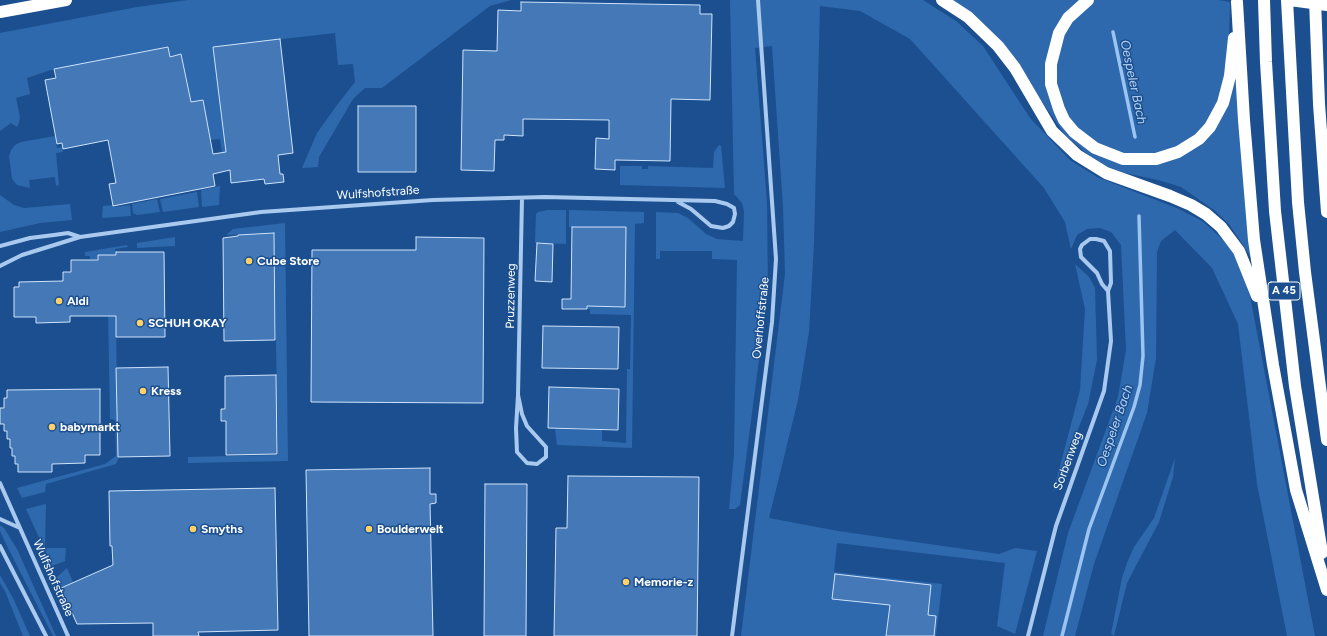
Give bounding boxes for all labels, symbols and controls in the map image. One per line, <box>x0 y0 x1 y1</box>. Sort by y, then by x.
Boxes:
water label: Oespeler Bach <box>1116 38 1150 126</box>
street label: Wulfshofstraße <box>336 183 420 203</box>
place label: Cube Store <box>257 254 319 268</box>
marker: Cube Store <box>244 256 254 266</box>
street label: Pruzzenweg <box>503 263 519 329</box>
street label: Overhoffstraße <box>750 276 772 360</box>
road number: A 45 <box>1268 282 1300 300</box>
place label: Aldi <box>67 294 89 308</box>
marker: Aldi <box>54 296 64 306</box>
place label: SCHUH OKAY <box>148 316 227 330</box>
marker: SCHUH OKAY <box>135 318 145 328</box>
water label: Oespeler Bach <box>1094 383 1136 469</box>
place label: Kress <box>151 384 181 398</box>
marker: Kress <box>138 386 148 396</box>
place label: babymarkt <box>60 420 120 434</box>
marker: babymarkt <box>47 422 57 432</box>
street label: Sorbenweg <box>1051 430 1085 492</box>
place label: Smyths <box>201 522 243 536</box>
place label: Boulderwelt <box>377 522 444 536</box>
marker: Smyths <box>188 524 198 534</box>
marker: Boulderwelt <box>364 524 374 534</box>
street label: Wulfshofstraße <box>30 537 76 619</box>
place label: Memorie-z <box>634 575 693 589</box>
marker: Memorie-z <box>621 577 631 587</box>

